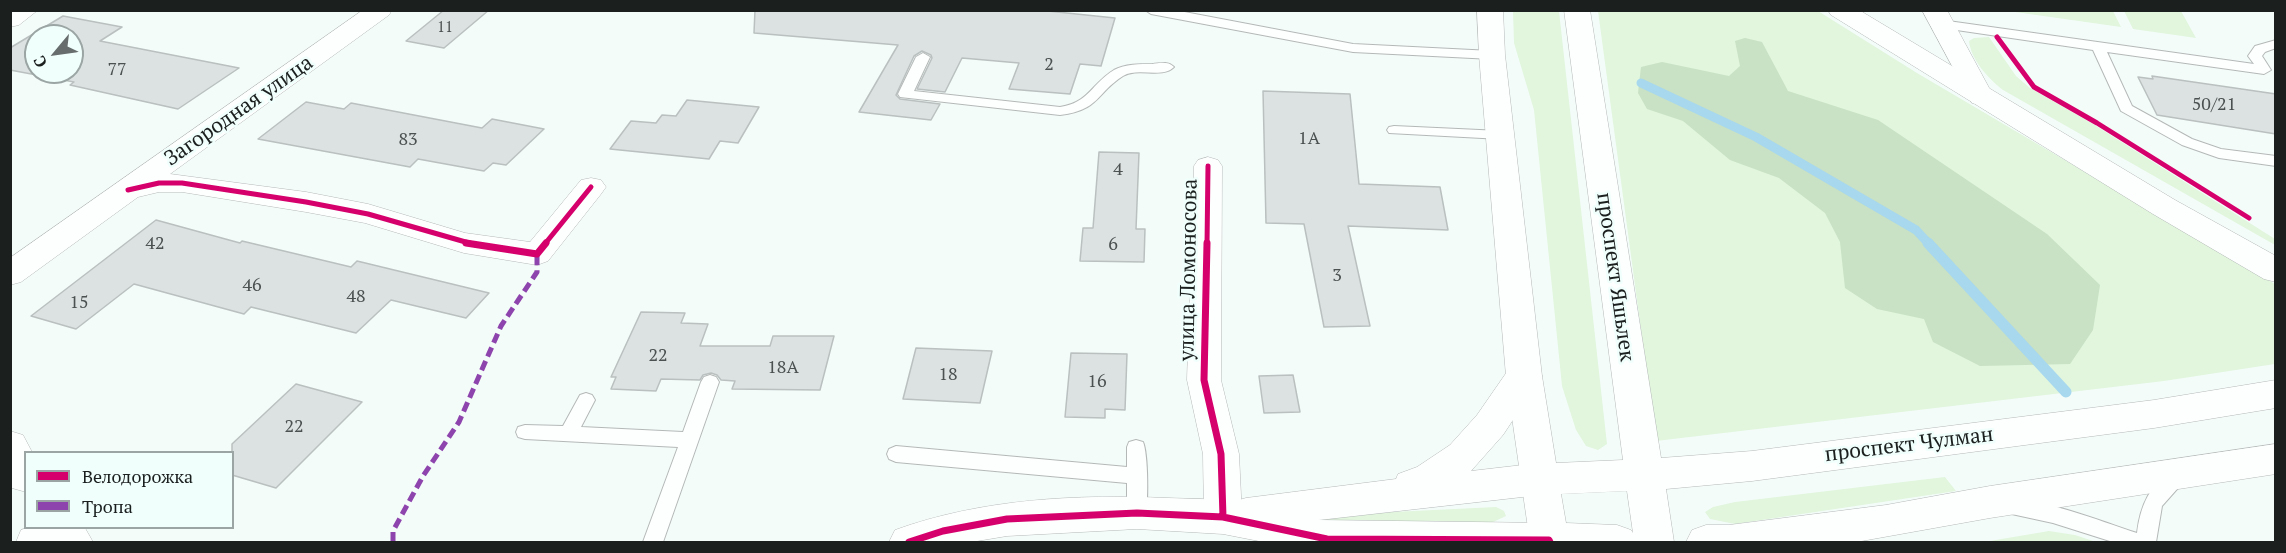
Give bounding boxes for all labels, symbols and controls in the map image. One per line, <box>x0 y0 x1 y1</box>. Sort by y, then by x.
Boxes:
house number: 11 <box>437 19 453 37</box>
north arrow <box>24 24 84 84</box>
street label: Загородная улица <box>160 50 318 172</box>
text: С <box>28 52 52 72</box>
house number: 2 <box>1044 54 1054 76</box>
house number: 77 <box>107 59 127 81</box>
house number: 50/21 <box>2192 94 2236 116</box>
house number: 1А <box>1298 128 1320 150</box>
house number: 83 <box>398 129 418 151</box>
house number: 4 <box>1113 159 1123 181</box>
street label: улица Ломоносова <box>1175 179 1203 361</box>
street label: проспект Яшьлек <box>1591 191 1639 363</box>
house number: 42 <box>145 233 165 255</box>
house number: 6 <box>1108 234 1118 256</box>
house number: 3 <box>1332 265 1342 287</box>
house number: 46 <box>242 275 262 297</box>
house number: 48 <box>346 286 366 308</box>
house number: 15 <box>69 292 89 314</box>
house number: 22 <box>648 345 668 367</box>
house number: 18А <box>767 357 799 379</box>
house number: 18 <box>938 364 958 386</box>
house number: 16 <box>1087 371 1107 393</box>
house number: 22 <box>284 416 304 438</box>
street label: проспект Чулман <box>1823 422 1995 468</box>
legend <box>24 451 234 529</box>
text: Велодорожка <box>82 464 193 488</box>
text: Тропа <box>82 494 133 518</box>

